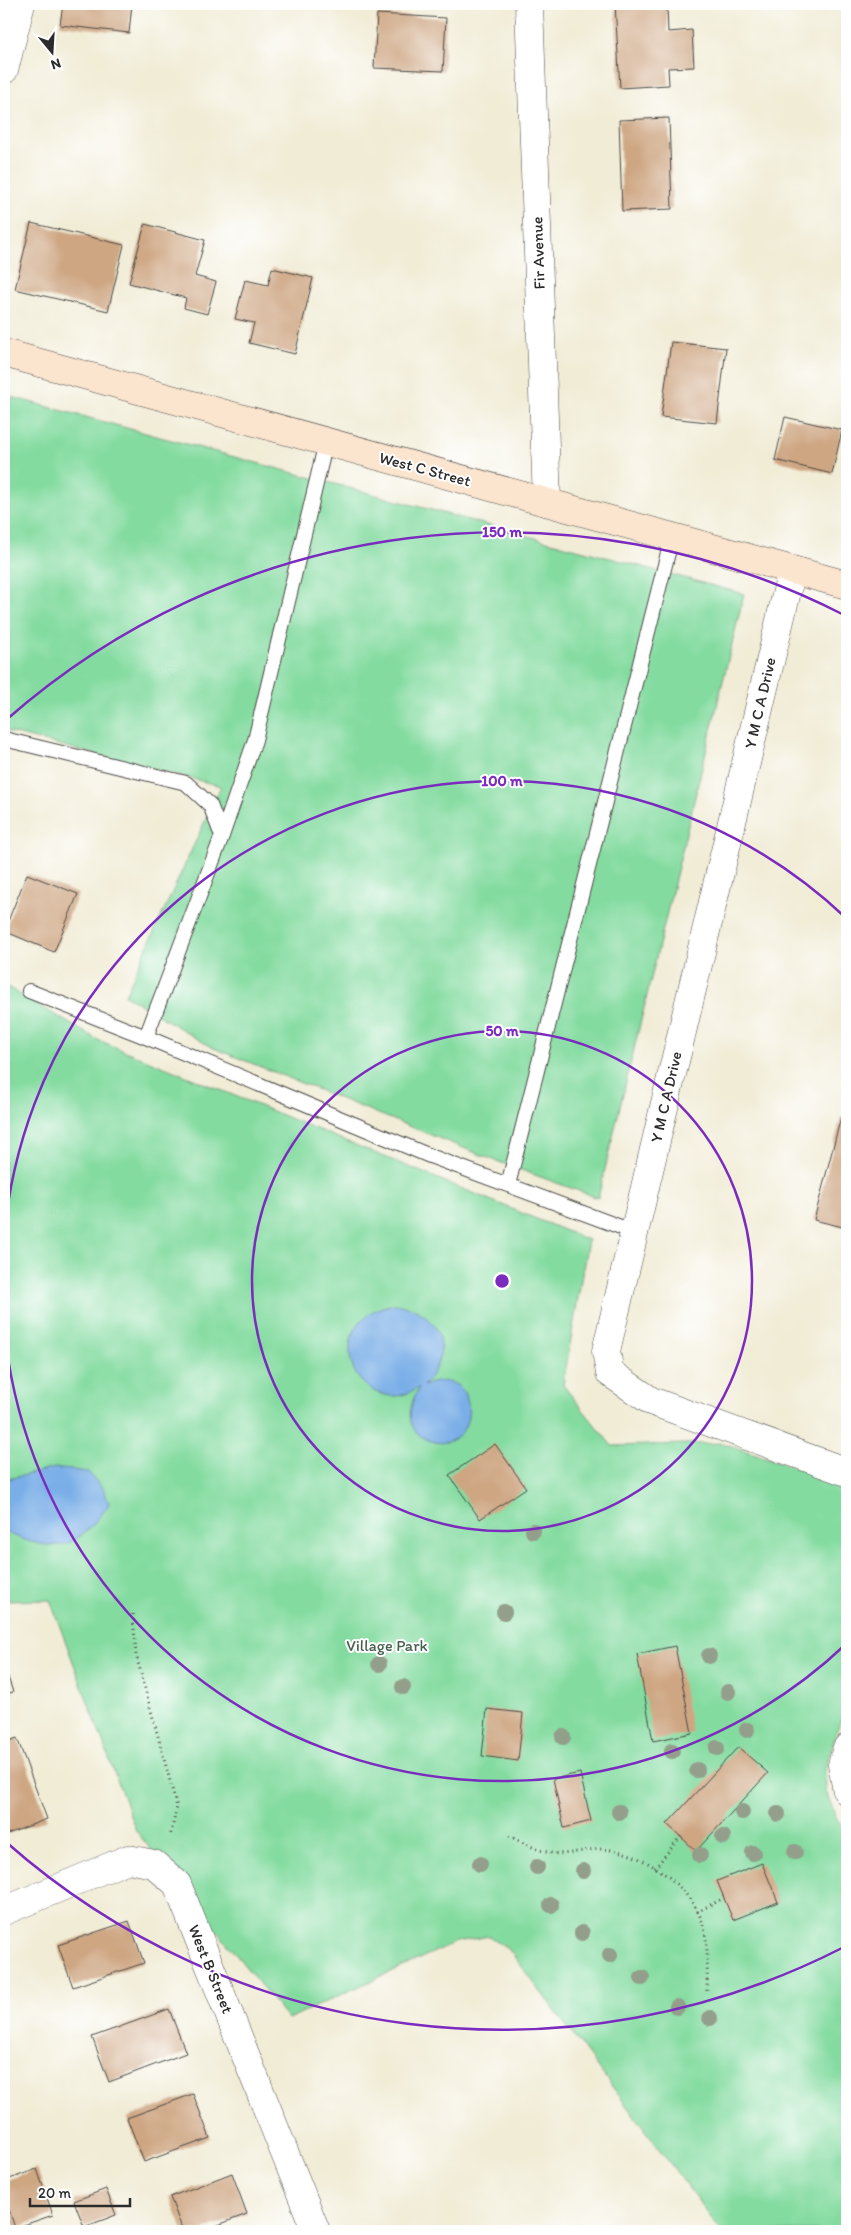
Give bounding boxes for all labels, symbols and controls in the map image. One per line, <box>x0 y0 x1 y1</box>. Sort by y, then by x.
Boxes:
north arrow <box>28 28 78 78</box>
text: N <box>49 54 63 73</box>
street label: Fir Avenue <box>527 216 549 290</box>
street label: West C Street <box>377 448 473 490</box>
text: 150 m <box>482 523 522 541</box>
street label: Y M C A Drive <box>740 656 780 750</box>
text: 100 m <box>481 772 523 790</box>
text: 50 m <box>485 1022 519 1040</box>
street label: Y M C A Drive <box>646 1050 686 1144</box>
centre of rings <box>493 1272 511 1290</box>
park label: Village Park <box>346 1636 428 1655</box>
street label: West B Street <box>185 1922 237 2016</box>
scale bar <box>30 2175 130 2207</box>
text: 20 m <box>38 2184 72 2202</box>

